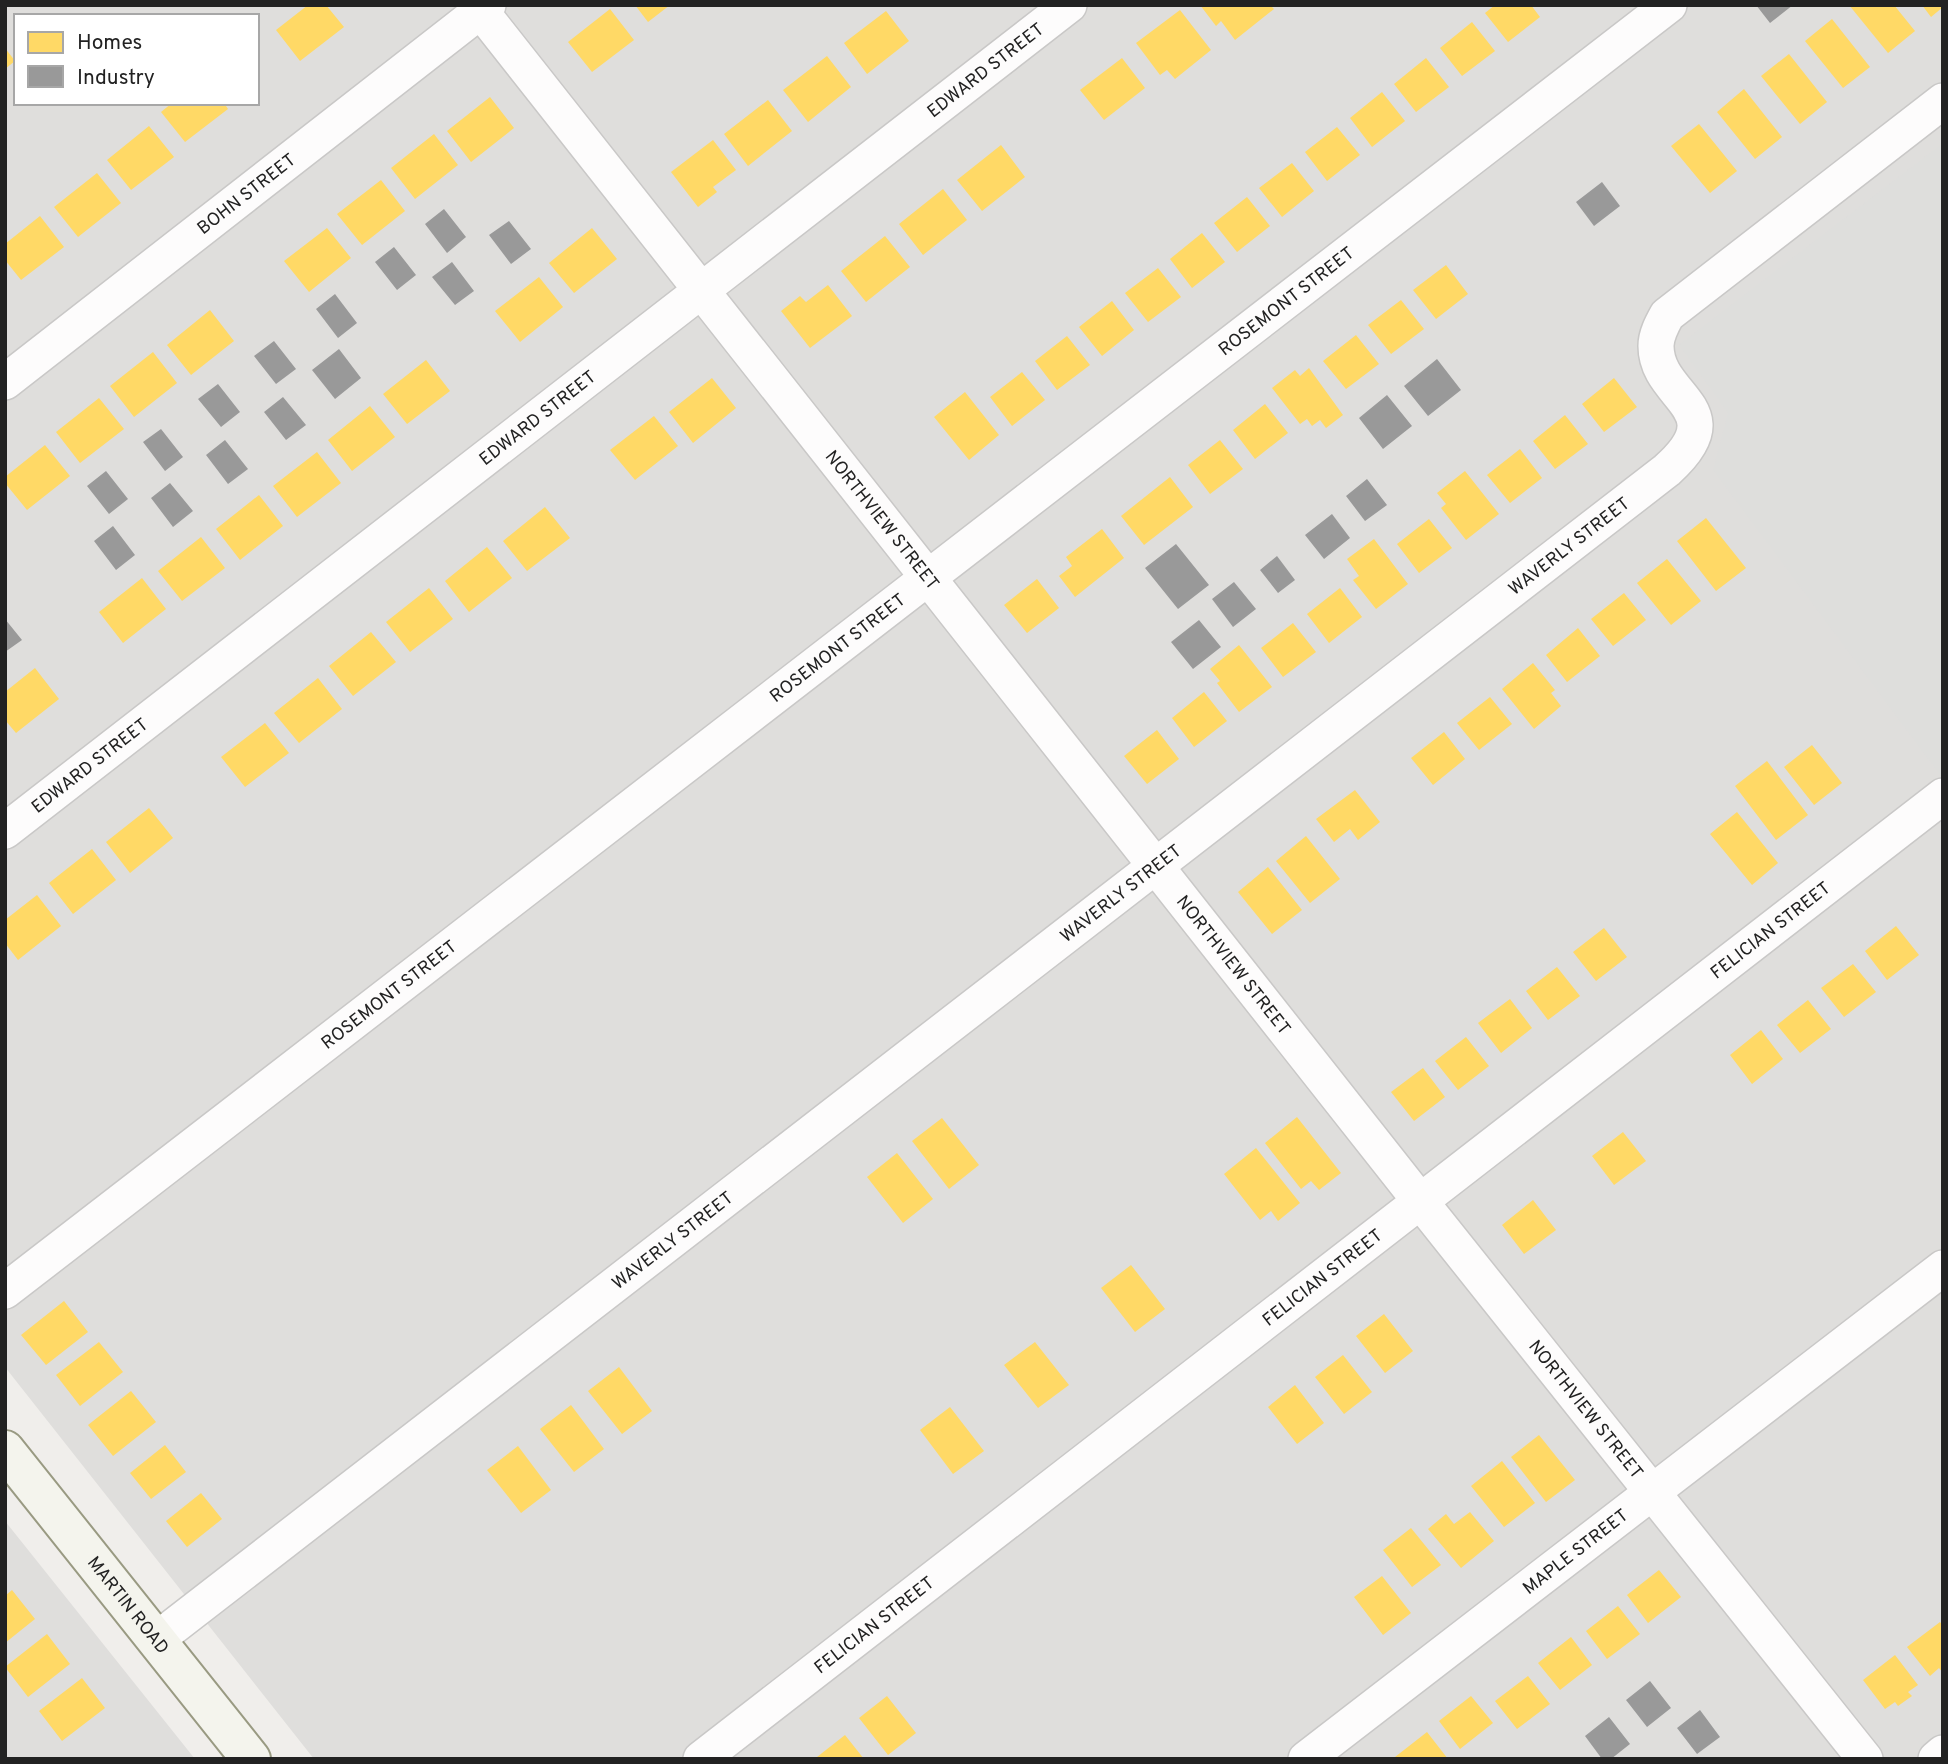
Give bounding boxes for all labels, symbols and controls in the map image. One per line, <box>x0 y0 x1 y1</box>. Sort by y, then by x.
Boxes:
legend <box>14 14 259 105</box>
street label: EDWARD STREET <box>923 19 1049 124</box>
text: Homes <box>77 30 142 57</box>
text: Industry <box>77 65 155 92</box>
street label: BOHN STREET <box>193 149 301 241</box>
street label: ROSEMONT STREET <box>1214 242 1359 362</box>
street label: EDWARD STREET <box>475 366 601 471</box>
street label: NORTHVIEW STREET <box>819 446 943 595</box>
street label: WAVERLY STREET <box>1505 493 1635 601</box>
street label: ROSEMONT STREET <box>766 589 911 709</box>
street label: EDWARD STREET <box>27 714 154 819</box>
street label: WAVERLY STREET <box>1056 840 1187 948</box>
street label: FELICIAN STREET <box>1706 877 1836 985</box>
street label: NORTHVIEW STREET <box>1170 891 1295 1040</box>
street label: ROSEMONT STREET <box>317 936 462 1055</box>
street label: WAVERLY STREET <box>608 1187 739 1296</box>
street label: FELICIAN STREET <box>1258 1225 1388 1332</box>
street label: NORTHVIEW STREET <box>1522 1336 1647 1484</box>
street label: MAPLE STREET <box>1519 1505 1634 1601</box>
street label: MARTIN ROAD <box>81 1552 173 1659</box>
street label: FELICIAN STREET <box>810 1572 940 1680</box>

